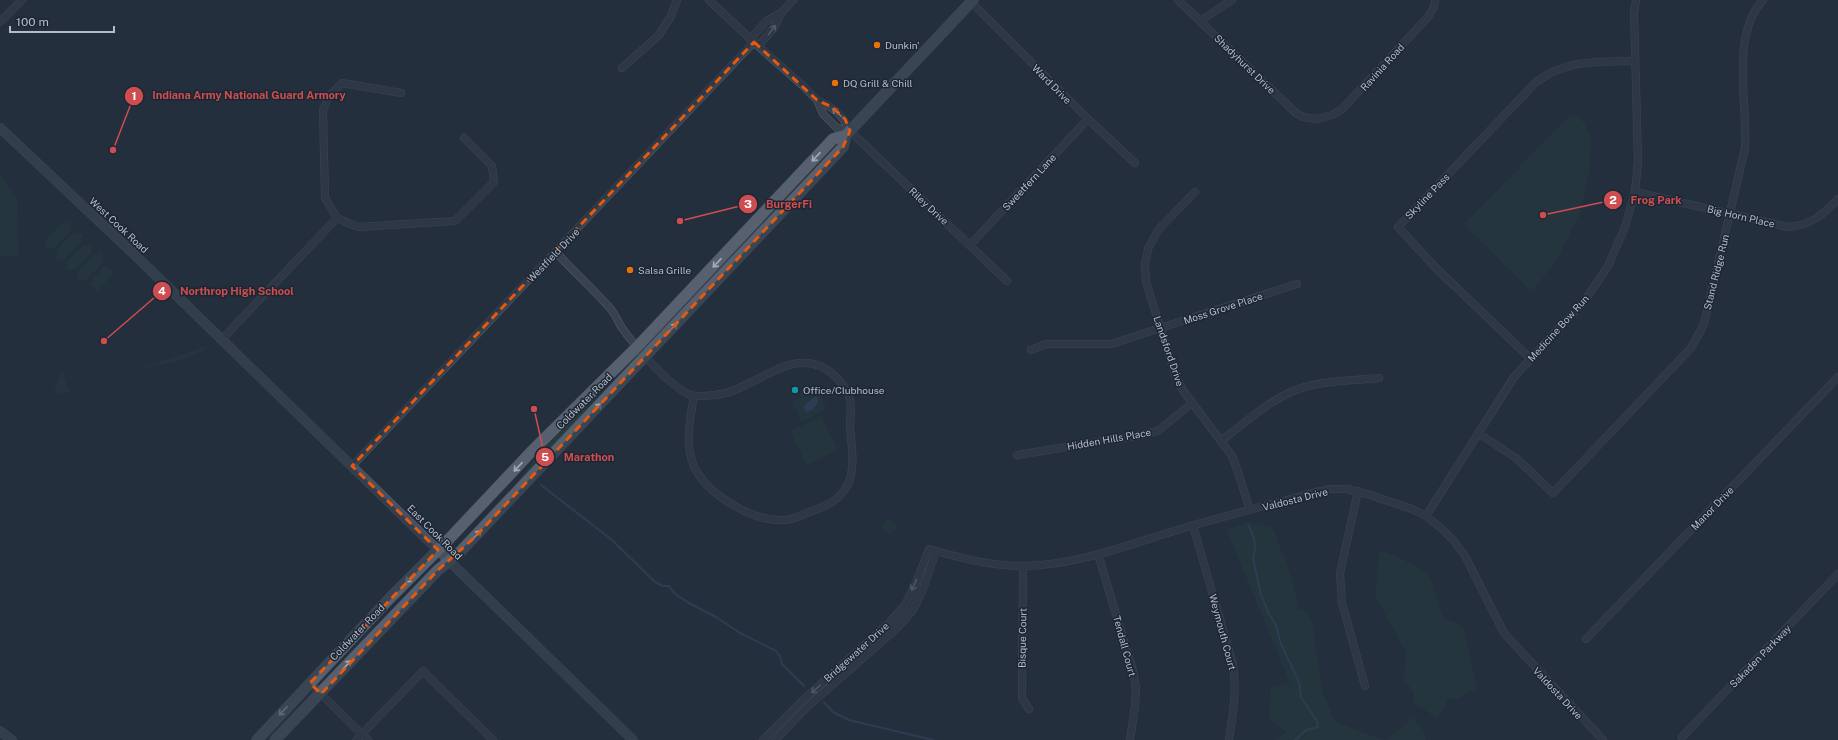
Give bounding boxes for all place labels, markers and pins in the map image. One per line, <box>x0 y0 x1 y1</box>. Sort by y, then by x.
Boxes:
place label: Dunkin' <box>885 39 919 51</box>
marker: Dunkin' <box>872 40 882 50</box>
place label: DQ Grill & Chill <box>843 77 913 89</box>
marker: DQ Grill & Chill <box>830 78 840 88</box>
callout: Indiana Army National Guard Armory <box>124 84 353 107</box>
callout: Frog Park <box>1603 189 1690 212</box>
callout: BurgerFi <box>738 192 820 215</box>
place label: Salsa Grille <box>638 264 692 276</box>
marker: Salsa Grille <box>625 265 635 275</box>
callout: Northrop High School <box>152 280 302 303</box>
place label: Office/Clubhouse <box>803 384 885 396</box>
marker: Office/Clubhouse <box>790 385 800 395</box>
callout: Marathon <box>535 446 622 469</box>

